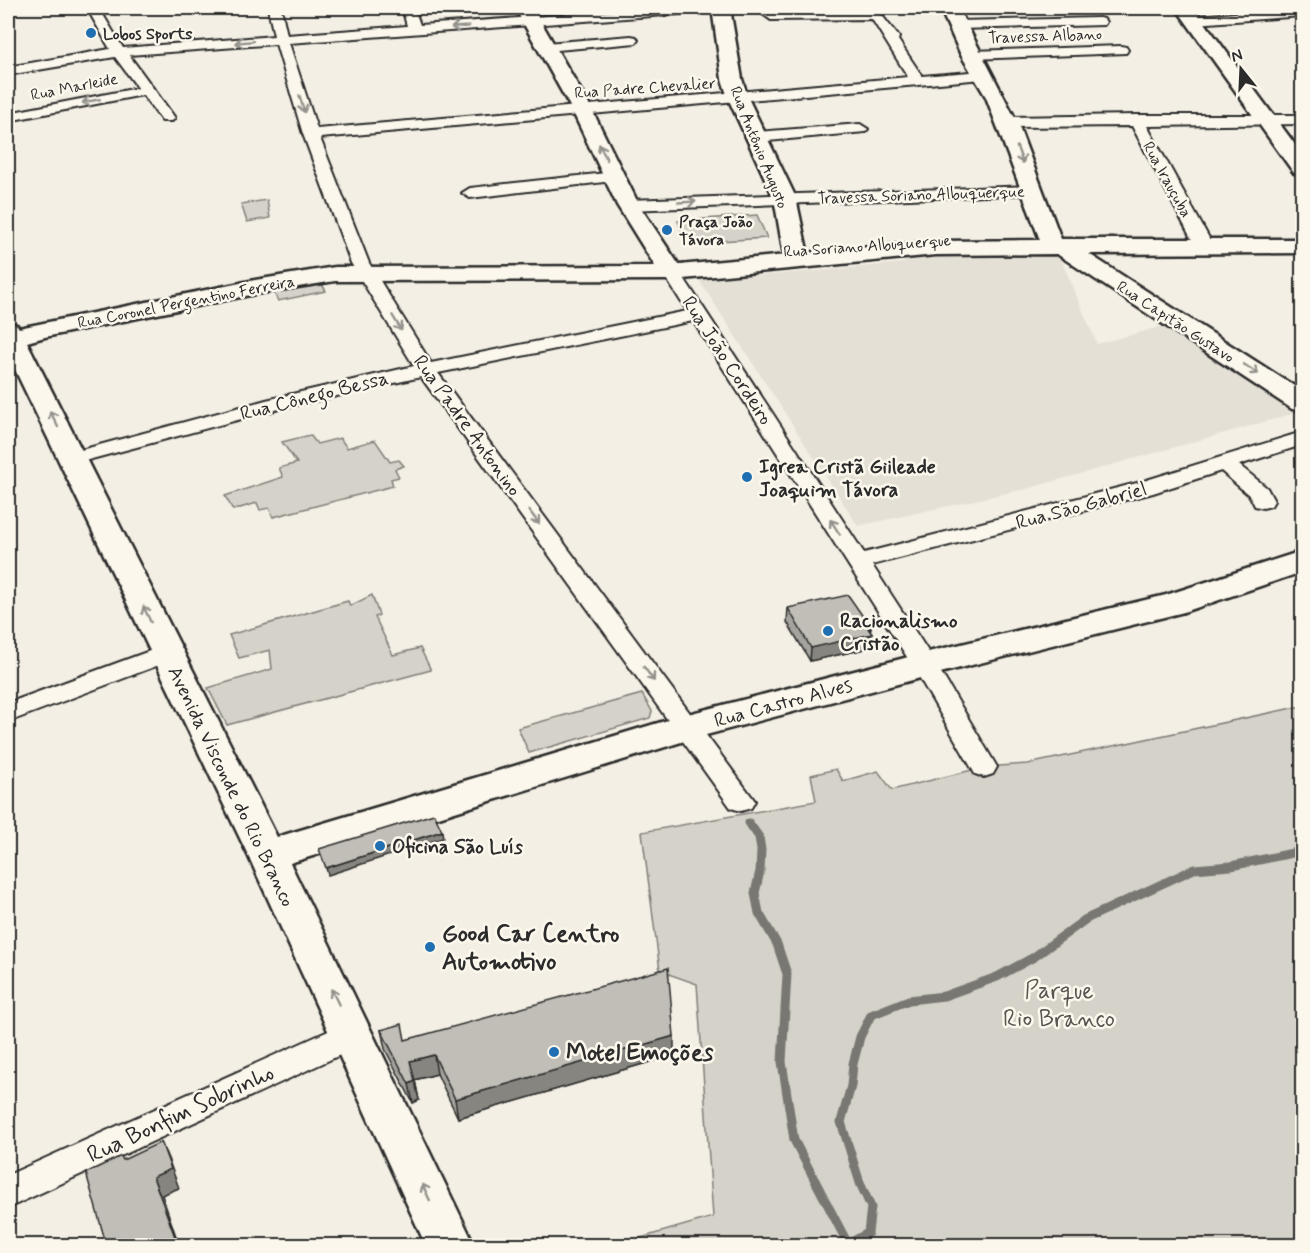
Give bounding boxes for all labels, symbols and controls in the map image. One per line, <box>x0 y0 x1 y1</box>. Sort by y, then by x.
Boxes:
one-way arrow <box>450 21 470 32</box>
place label: Lobos Sports <box>103 24 192 45</box>
street label: Travessa Albano <box>988 24 1102 49</box>
marker: Lobos Sports <box>84 26 98 40</box>
one-way arrow <box>235 37 255 48</box>
north arrow <box>1211 39 1271 99</box>
text: N <box>1229 45 1245 68</box>
street label: Rua Marleide <box>29 69 120 106</box>
street label: Rua Padre Chevalier <box>574 73 717 104</box>
street label: Rua Antônio Augusto <box>725 83 793 212</box>
one-way arrow <box>297 94 308 113</box>
one-way arrow <box>81 96 101 107</box>
street label: Rua Irauçuba <box>1137 138 1196 222</box>
one-way arrow <box>597 144 609 162</box>
one-way arrow <box>1015 145 1026 164</box>
street label: Travessa Soriano Albuquerque <box>817 181 1025 210</box>
one-way arrow <box>676 197 696 208</box>
place label: Praça João Távora <box>679 212 753 251</box>
marker: Praça João Távora <box>660 223 674 237</box>
street label: Rua Soriano Albuquerque <box>783 230 952 263</box>
street label: Rua Coronel Pergentino Ferreira <box>76 271 297 335</box>
street label: Rua Capitão Gustavo <box>1112 276 1238 368</box>
street label: Rua João Cordeiro <box>675 291 779 431</box>
one-way arrow <box>392 314 404 331</box>
street label: Rua Padre Antonino <box>406 350 527 502</box>
one-way arrow <box>1243 363 1260 376</box>
street label: Rua Cônego Bessa <box>237 365 392 430</box>
one-way arrow <box>48 411 60 429</box>
place label: Igrea Cristã Giileade Joaquim Távora <box>759 454 936 504</box>
marker: Igrea Cristã Giileade Joaquim Távora <box>740 470 754 484</box>
street label: Rua São Gabriel <box>1013 476 1150 537</box>
one-way arrow <box>527 509 540 525</box>
one-way arrow <box>829 519 842 536</box>
one-way arrow <box>141 606 153 624</box>
place label: Racionalismo Cristão <box>840 608 958 658</box>
marker: Racionalismo Cristão <box>821 624 835 638</box>
street label: Avenida Visconde do Rio Branco <box>161 662 301 912</box>
one-way arrow <box>643 666 656 682</box>
street label: Rua Castro Alves <box>711 672 856 735</box>
place label: Oficina São Luís <box>392 834 523 861</box>
marker: Oficina São Luís <box>373 839 387 853</box>
place label: Good Car Centro Automotivo <box>442 919 619 978</box>
marker: Good Car Centro Automotivo <box>423 940 437 954</box>
park label: Parque Rio Branco <box>1003 976 1115 1035</box>
one-way arrow <box>328 988 340 1006</box>
place label: Motel Emoções <box>566 1038 714 1069</box>
marker: Motel Emoções <box>547 1045 561 1059</box>
street label: Rua Bonfim Sobrinho <box>82 1057 279 1171</box>
one-way arrow <box>420 1184 432 1202</box>

